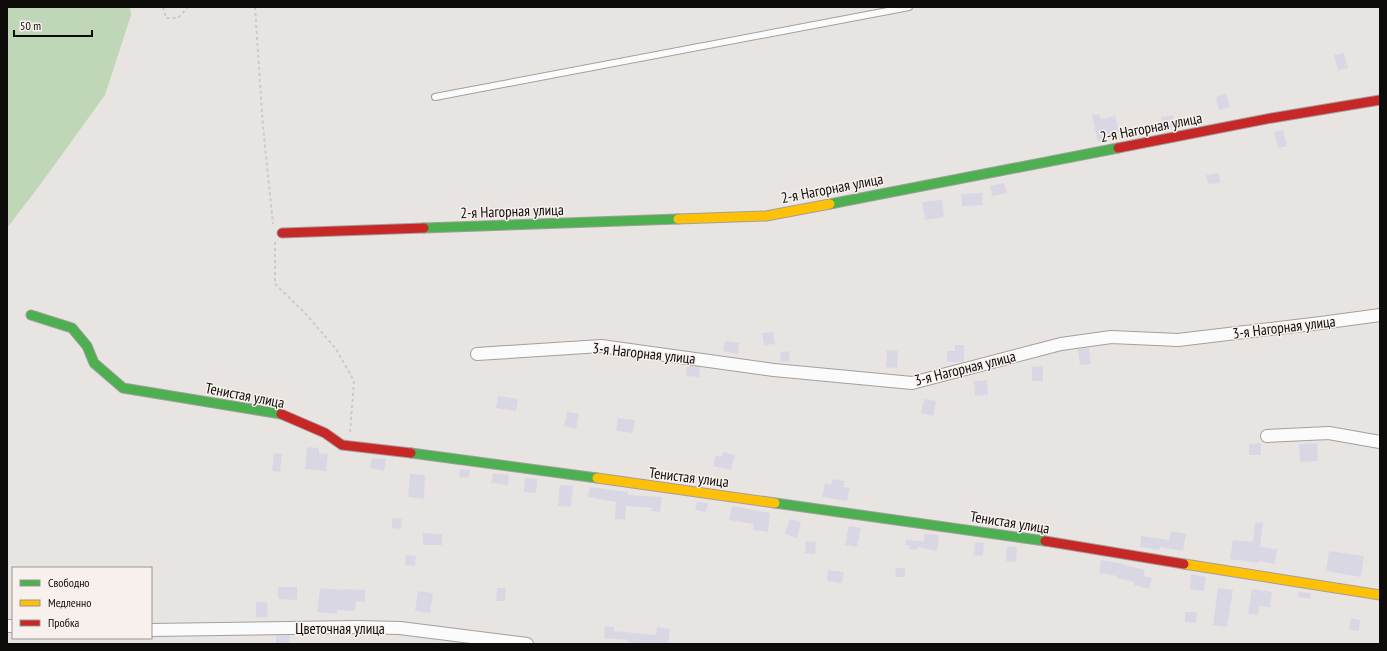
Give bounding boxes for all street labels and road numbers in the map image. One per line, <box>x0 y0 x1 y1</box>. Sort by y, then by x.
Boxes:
street label: 2-я Нагорная улица <box>1098 108 1204 146</box>
street label: 2-я Нагорная улица <box>779 169 885 207</box>
street label: 2-я Нагорная улица <box>460 200 564 222</box>
street label: 3-я Нагорная улица <box>1231 311 1337 343</box>
street label: 3-я Нагорная улица <box>591 338 697 368</box>
street label: 3-я Нагорная улица <box>912 346 1018 390</box>
street label: Тенистая улица <box>204 378 286 412</box>
street label: Тенистая улица <box>648 463 730 491</box>
street label: Тенистая улица <box>969 506 1051 538</box>
street label: Цветочная улица <box>295 619 385 638</box>

